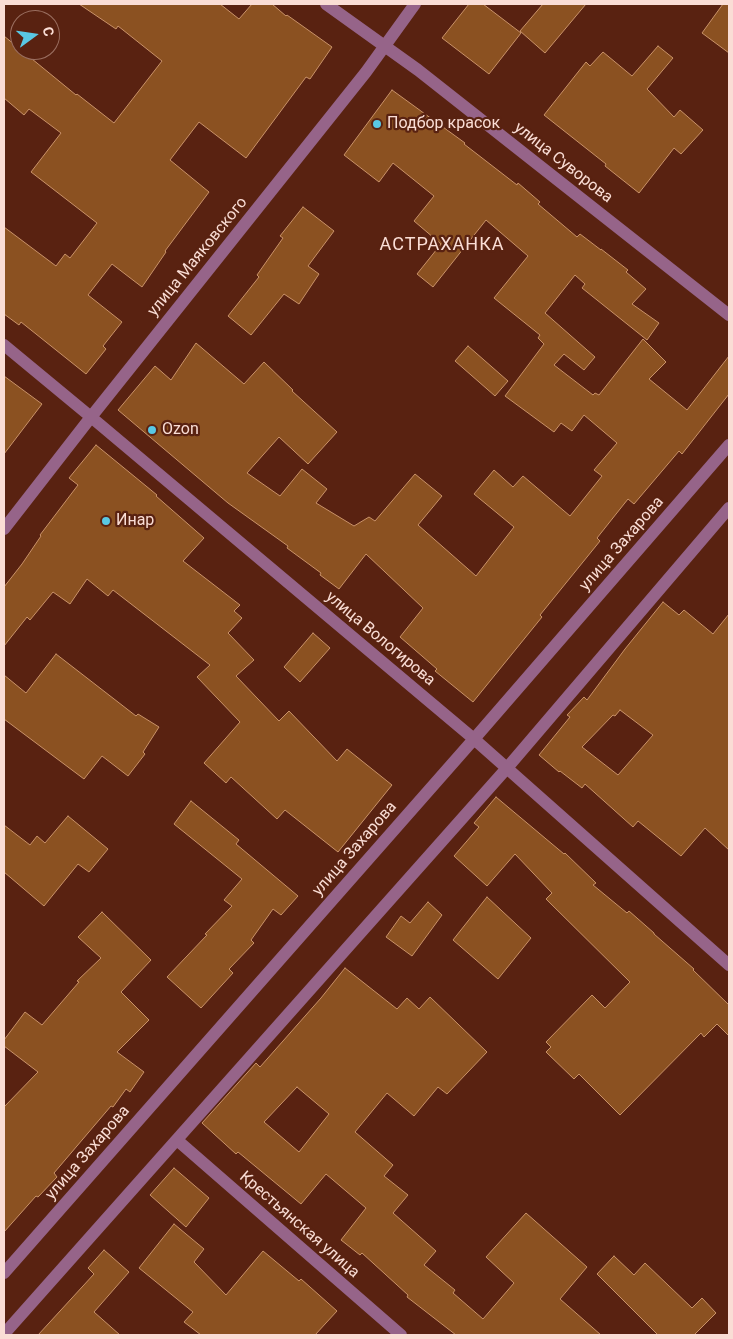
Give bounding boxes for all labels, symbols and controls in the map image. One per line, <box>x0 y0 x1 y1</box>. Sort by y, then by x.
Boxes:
north arrow <box>10 10 60 60</box>
text: С <box>40 25 57 38</box>
place label: Подбор красок <box>387 114 500 134</box>
marker: Подбор красок <box>371 118 383 130</box>
street label: улица Суворова <box>510 118 616 208</box>
street label: улица Маяковского <box>144 194 252 320</box>
district label: АСТРАХАНКА <box>378 234 506 256</box>
place label: Ozon <box>162 420 199 440</box>
marker: Ozon <box>146 424 158 436</box>
street label: улица Захарова <box>576 493 668 595</box>
place label: Инар <box>116 511 154 531</box>
marker: Инар <box>100 515 112 527</box>
street label: улица Вологирова <box>321 588 439 690</box>
street label: улица Захарова <box>309 798 401 900</box>
street label: улица Захарова <box>42 1102 134 1204</box>
street label: Крестьянская улица <box>235 1168 363 1282</box>

